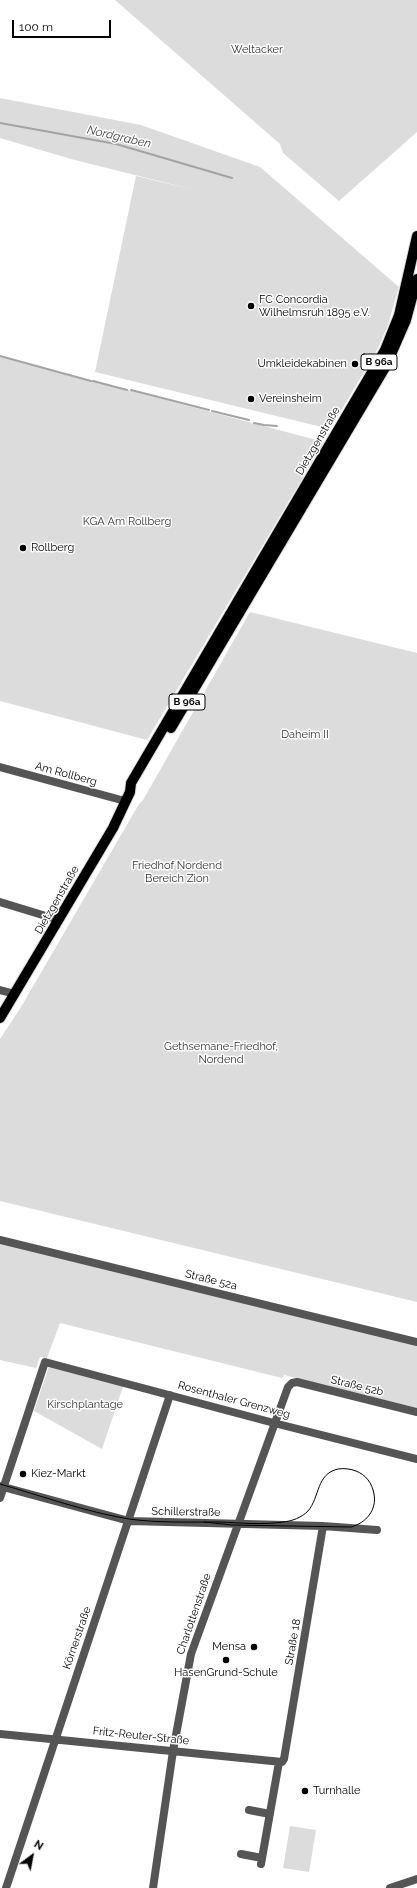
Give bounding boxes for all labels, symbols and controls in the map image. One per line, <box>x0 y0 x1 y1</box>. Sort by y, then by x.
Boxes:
scale bar <box>14 12 113 38</box>
text: 100 m <box>19 20 53 34</box>
park label: Weltacker <box>231 43 283 57</box>
water label: Nordgraben <box>86 123 152 151</box>
place label: FC Concordia Wilhelmsruh 1895 e.V. <box>259 293 370 319</box>
marker: FC Concordia Wilhelmsruh 1895 e.V. <box>246 301 256 311</box>
road number: B 96a <box>361 354 397 370</box>
place label: Umkleidekabinen <box>257 357 347 371</box>
marker: Umkleidekabinen <box>350 359 360 369</box>
place label: Vereinsheim <box>259 392 322 406</box>
marker: Vereinsheim <box>246 394 256 404</box>
street label: Dietzgenstraße <box>293 405 343 477</box>
park label: KGA Am Rollberg <box>83 515 171 529</box>
place label: Rollberg <box>31 541 74 555</box>
marker: Rollberg <box>18 543 28 553</box>
road number: B 96a <box>169 694 205 710</box>
park label: Daheim II <box>281 728 329 742</box>
street label: Am Rollberg <box>34 759 98 789</box>
park label: Friedhof Nordend Bereich Zion <box>132 859 222 885</box>
street label: Dietzgenstraße <box>32 864 82 936</box>
park label: Gethsemane-Friedhof, Nordend <box>164 1040 278 1066</box>
street label: Straße 52a <box>184 1267 238 1293</box>
street label: Straße 52b <box>329 1373 385 1399</box>
street label: Rosenthaler Grenzweg <box>176 1379 292 1421</box>
park label: Kirschplantage <box>47 1398 123 1412</box>
place label: Kiez-Markt <box>31 1467 86 1481</box>
marker: Kiez-Markt <box>18 1469 28 1479</box>
street label: Schillerstraße <box>151 1505 221 1519</box>
street label: Charlottenstraße <box>174 1572 214 1656</box>
street label: Körnerstraße <box>60 1605 94 1671</box>
street label: Straße 18 <box>282 1618 304 1666</box>
place label: Mensa <box>212 1640 246 1654</box>
marker: Mensa <box>249 1642 259 1652</box>
marker: HasenGrund-Schule <box>221 1655 231 1665</box>
place label: HasenGrund-Schule <box>174 1666 278 1680</box>
street label: Fritz-Reuter-Straße <box>92 1724 190 1748</box>
place label: Turnhalle <box>313 1784 360 1798</box>
marker: Turnhalle <box>300 1786 310 1796</box>
north arrow <box>12 1836 52 1876</box>
text: N <box>32 1838 46 1853</box>

